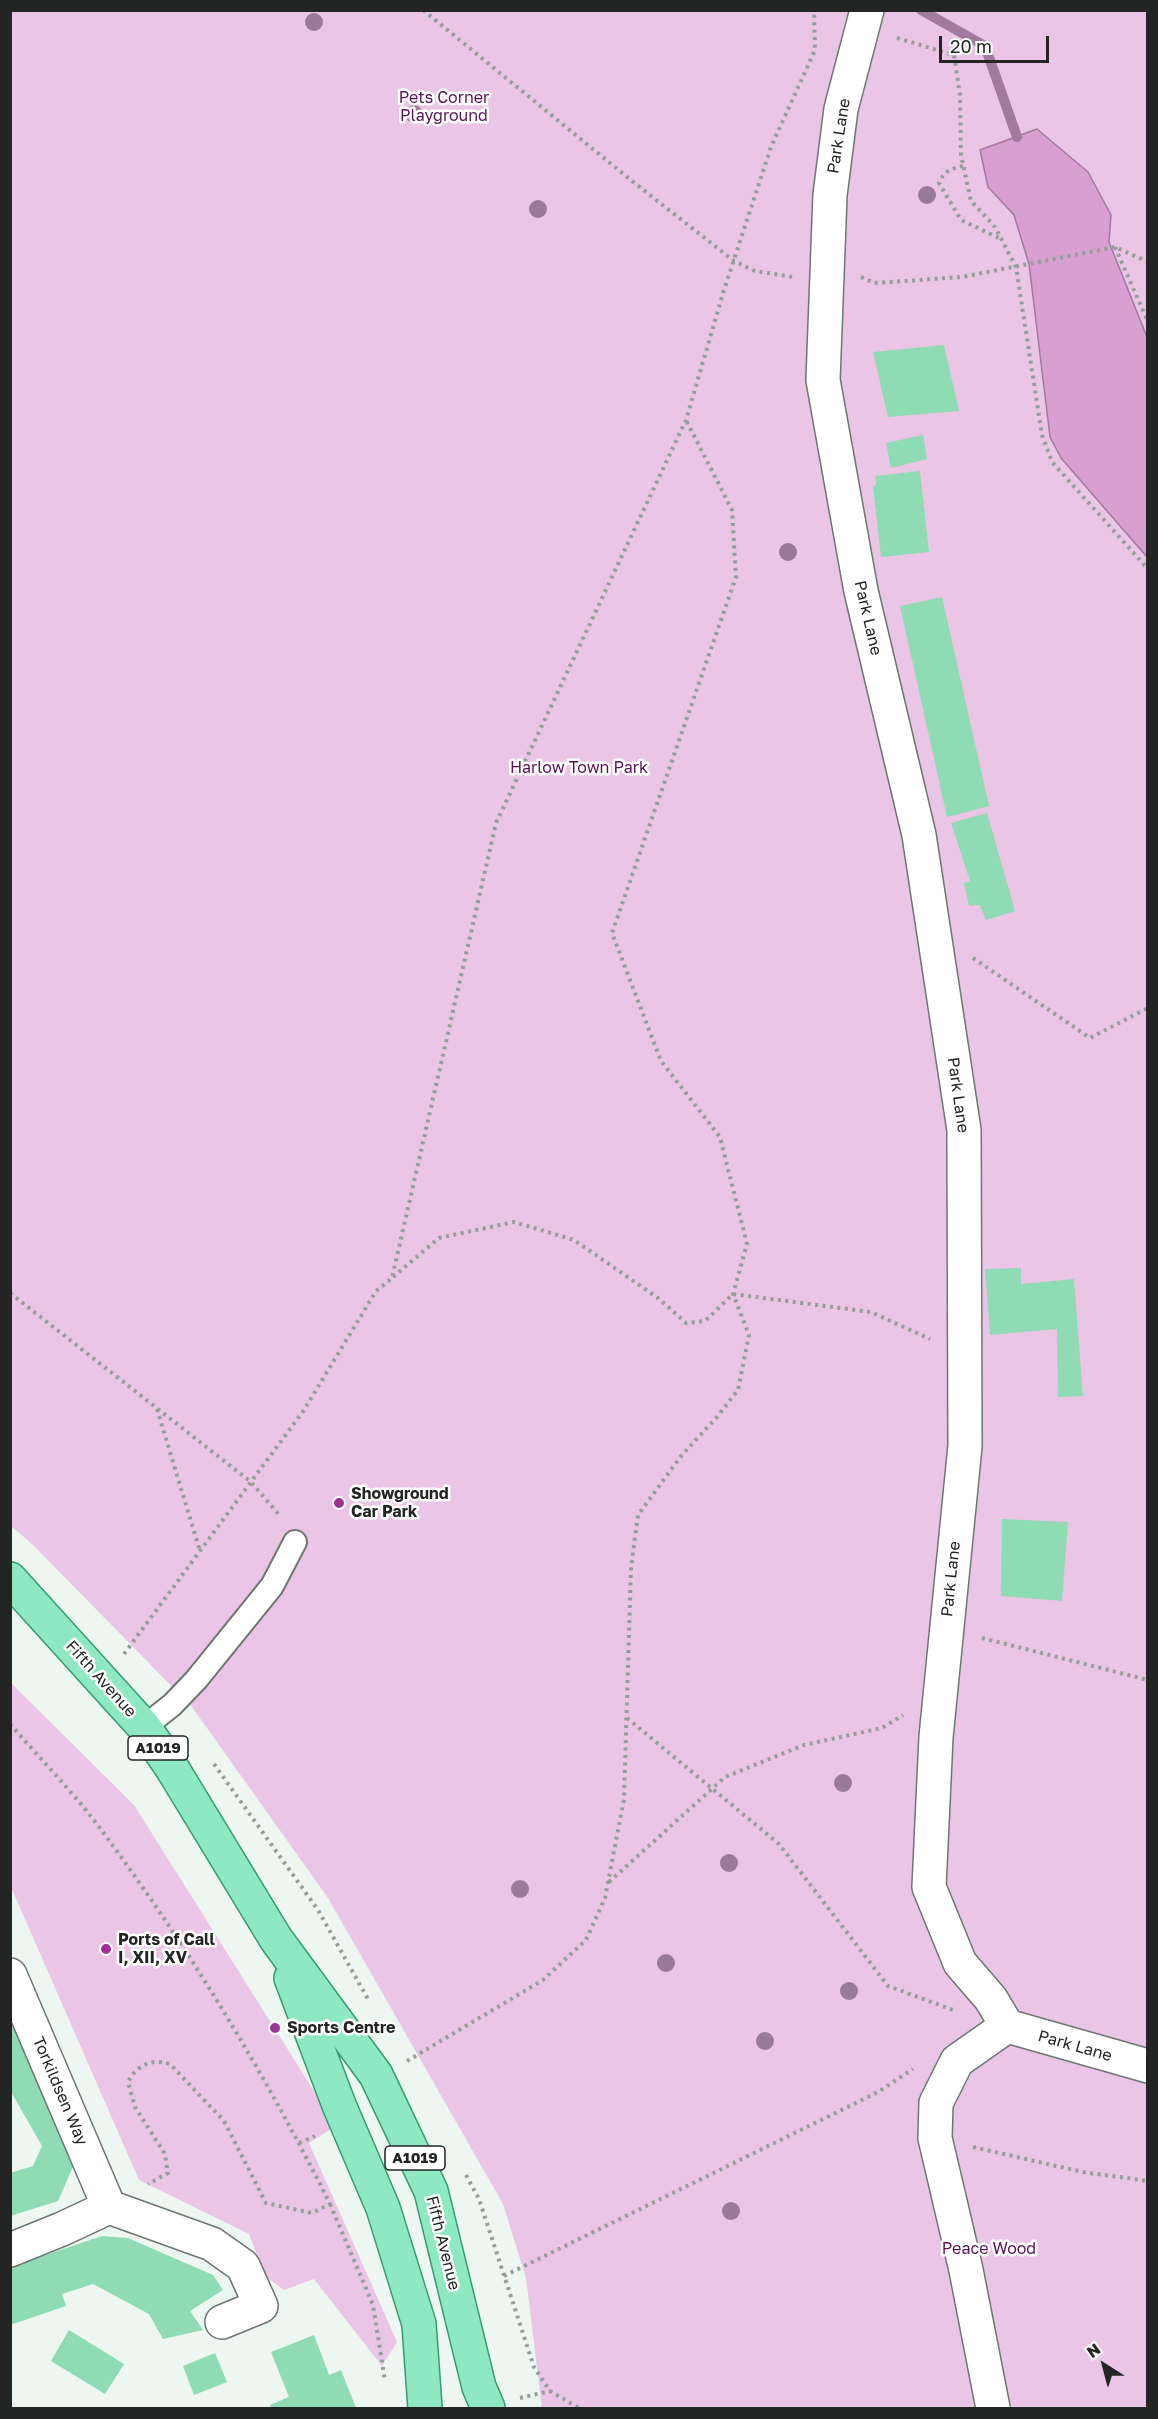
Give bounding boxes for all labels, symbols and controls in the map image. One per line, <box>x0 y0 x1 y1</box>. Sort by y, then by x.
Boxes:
scale bar <box>942 24 1052 62</box>
text: 20 m <box>950 35 992 57</box>
park label: Pets Corner Playground <box>399 88 489 126</box>
street label: Park Lane <box>824 97 854 175</box>
street label: Park Lane <box>850 579 886 657</box>
park label: Harlow Town Park <box>510 758 648 778</box>
street label: Park Lane <box>943 1056 973 1134</box>
place label: Showground Car Park <box>351 1484 449 1522</box>
marker: Showground Car Park <box>332 1496 346 1510</box>
street label: Park Lane <box>937 1540 965 1618</box>
street label: Fifth Avenue <box>62 1637 140 1721</box>
road number: A1019 <box>128 1736 188 1760</box>
place label: Ports of Call I, XII, XV <box>118 1930 215 1968</box>
marker: Ports of Call I, XII, XV <box>99 1942 113 1956</box>
place label: Sports Centre <box>287 2018 395 2038</box>
marker: Sports Centre <box>268 2021 282 2035</box>
street label: Park Lane <box>1036 2026 1114 2066</box>
street label: Torkildsen Way <box>28 2034 92 2148</box>
road number: A1019 <box>385 2146 445 2170</box>
street label: Fifth Avenue <box>422 2194 464 2292</box>
park label: Peace Wood <box>942 2239 1036 2259</box>
north arrow <box>1074 2335 1134 2395</box>
text: N <box>1083 2339 1104 2362</box>

